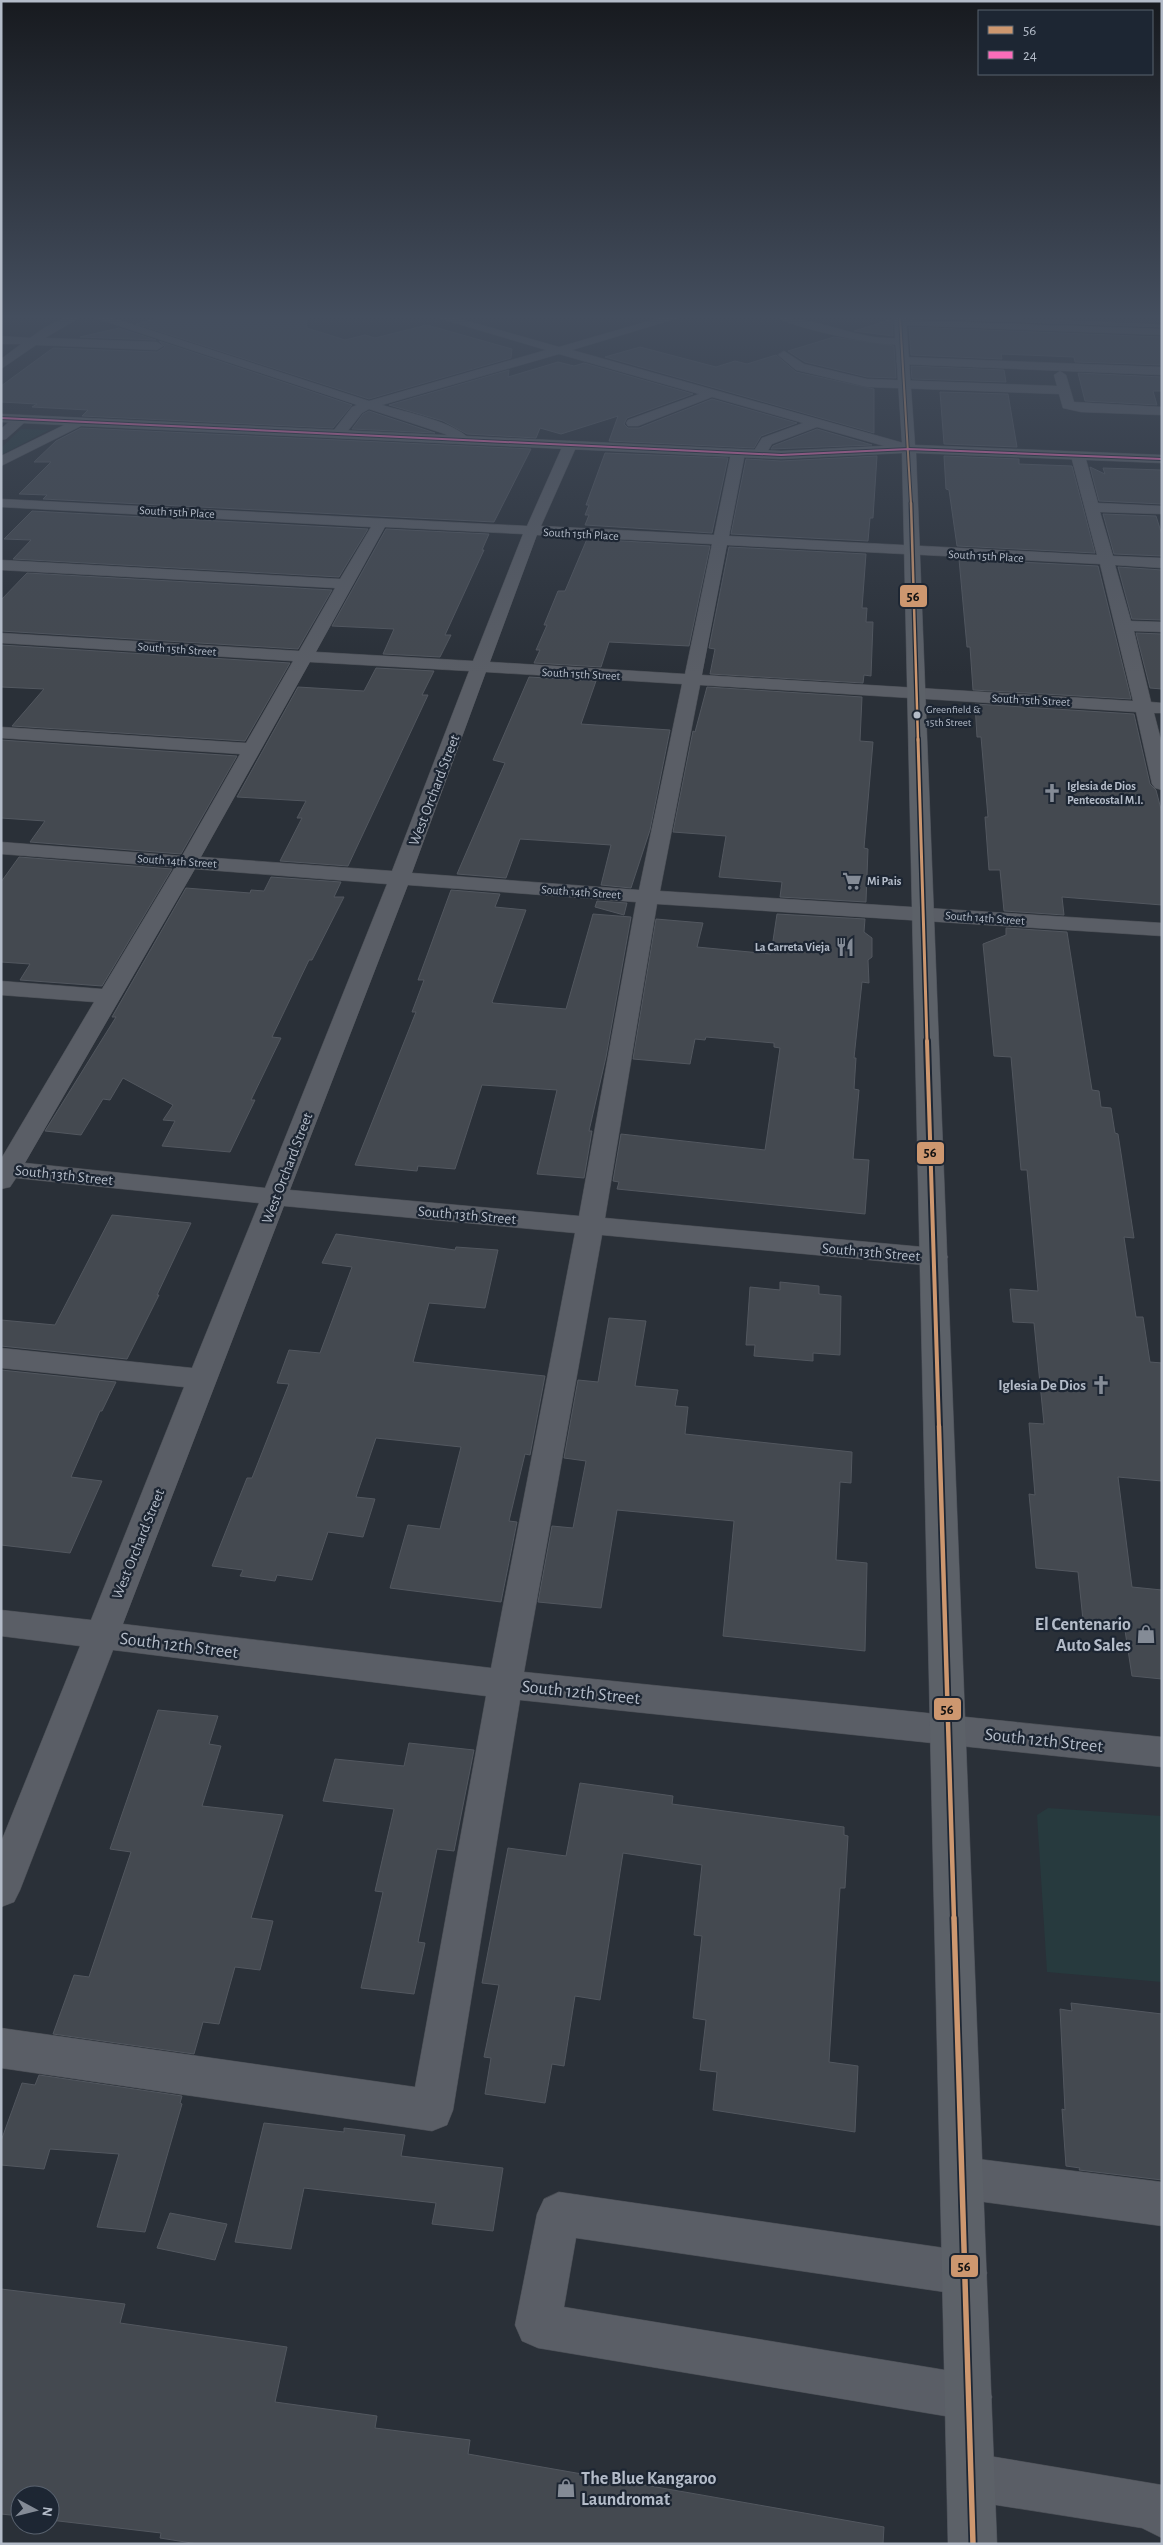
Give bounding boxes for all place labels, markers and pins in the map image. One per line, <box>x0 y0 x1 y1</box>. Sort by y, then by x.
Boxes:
place label: Greenfield & 15th Street <box>926 704 981 728</box>
marker: Greenfield & 15th Street <box>912 710 922 720</box>
place label: Iglesia de Dios Pentecostal M.I. <box>1067 780 1143 806</box>
church icon: Iglesia de Dios Pentecostal M.I. <box>1041 782 1063 804</box>
supermarket icon: Mi Pais <box>841 870 863 892</box>
place label: Mi Pais <box>867 875 902 887</box>
restaurant icon: La Carreta Vieja <box>834 936 856 958</box>
place label: La Carreta Vieja <box>755 941 830 954</box>
church icon: Iglesia De Dios <box>1090 1374 1112 1396</box>
place label: Iglesia De Dios <box>998 1378 1086 1393</box>
place label: El Centenario Auto Sales <box>1035 1616 1131 1655</box>
shop icon: El Centenario Auto Sales <box>1135 1623 1157 1645</box>
place label: The Blue Kangaroo Laundromat <box>581 2470 717 2509</box>
shop icon: The Blue Kangaroo Laundromat <box>555 2477 577 2499</box>

